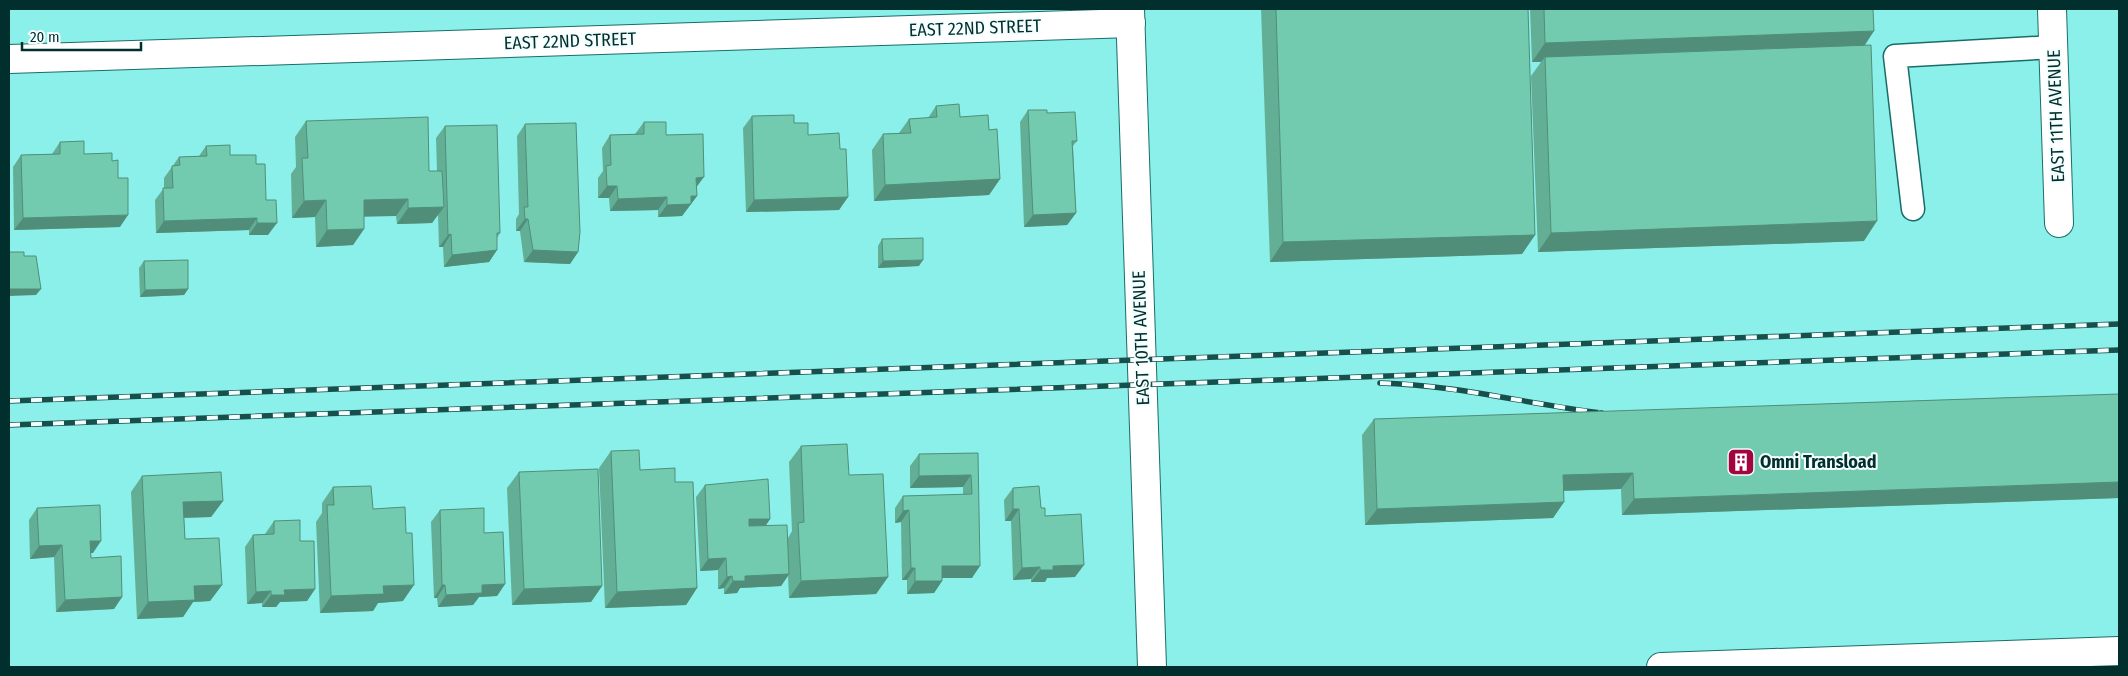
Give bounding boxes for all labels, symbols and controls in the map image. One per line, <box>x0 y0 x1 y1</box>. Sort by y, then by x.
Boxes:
street label: EAST 22ND STREET <box>908 15 1042 41</box>
scale bar <box>22 20 141 52</box>
text: 20 m <box>30 28 60 46</box>
street label: EAST 22ND STREET <box>503 28 637 54</box>
street label: EAST 11TH AVENUE <box>2043 49 2069 183</box>
street label: EAST 10TH AVENUE <box>1128 270 1154 406</box>
building icon: Omni Transload <box>1726 447 1756 477</box>
place label: Omni Transload <box>1760 451 1877 473</box>

